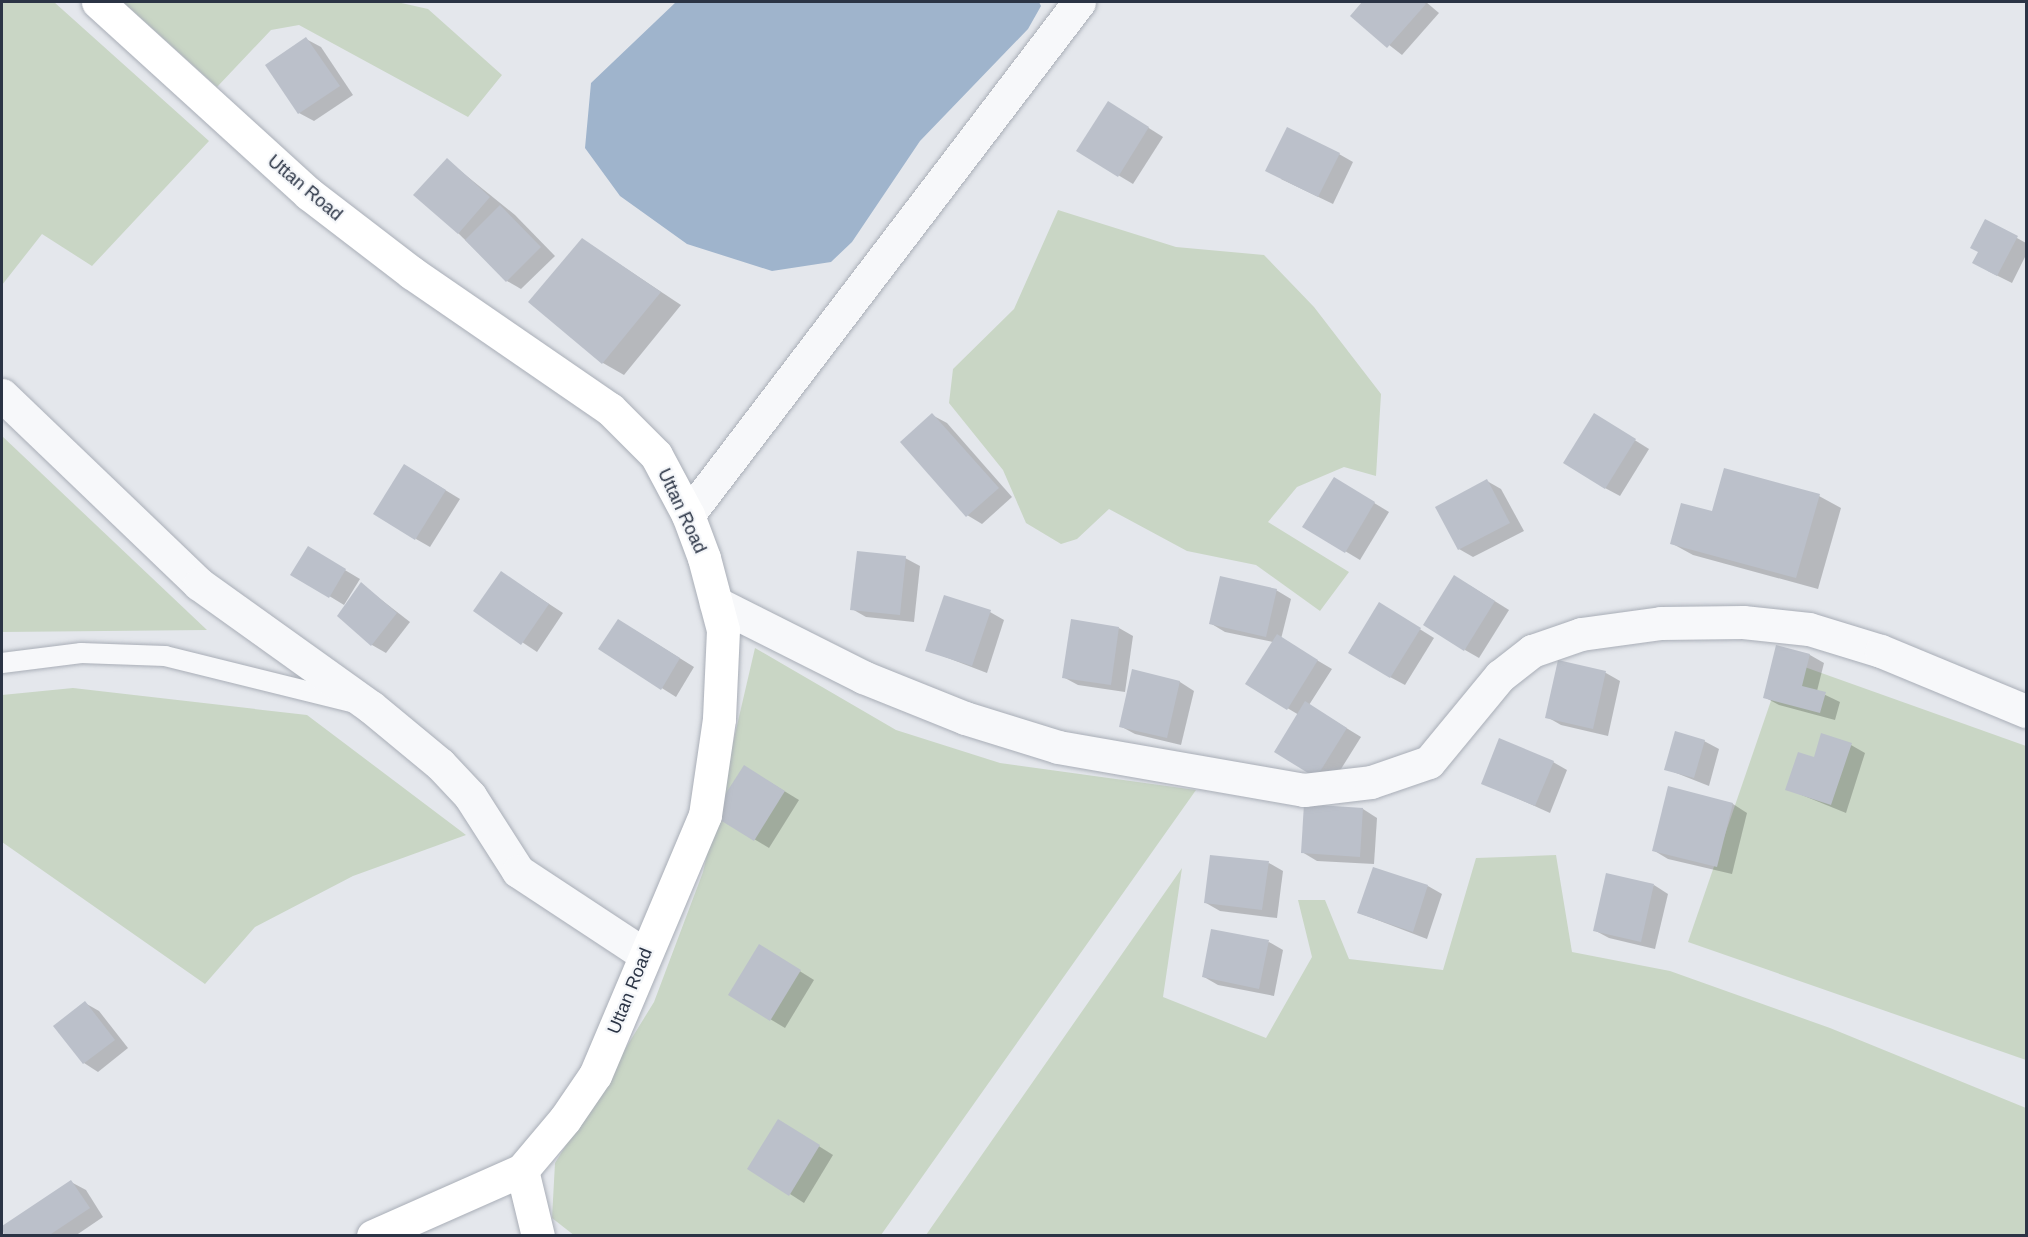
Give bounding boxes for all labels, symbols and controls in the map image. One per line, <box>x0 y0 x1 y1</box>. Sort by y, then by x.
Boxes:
street label: Uttan Road <box>263 150 347 226</box>
street label: Uttan Road <box>653 465 711 557</box>
street label: Uttan Road <box>603 945 657 1037</box>

